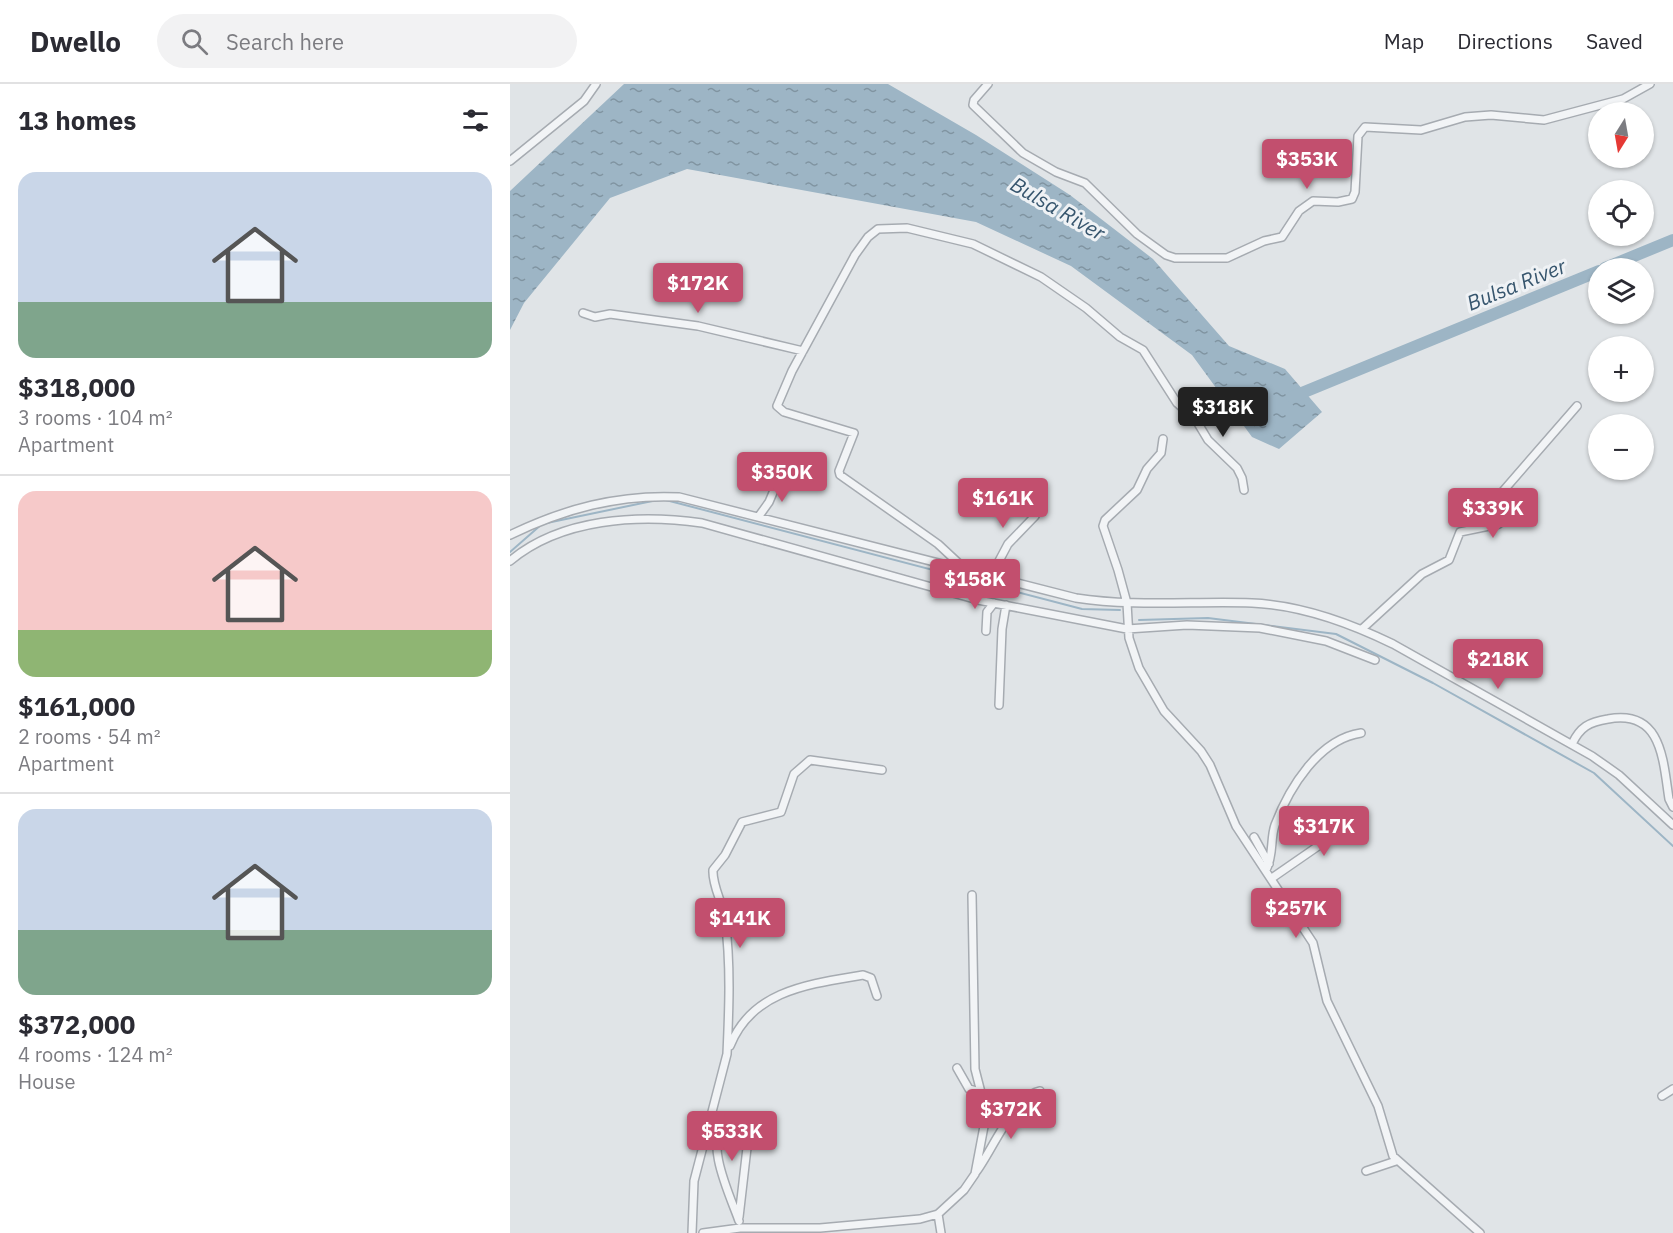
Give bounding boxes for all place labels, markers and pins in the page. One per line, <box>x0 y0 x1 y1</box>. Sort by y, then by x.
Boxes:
pin: $353K <box>1265 139 1349 190</box>
pin: $172K <box>656 263 740 314</box>
pin: $318K <box>1181 387 1265 438</box>
pin: $350K <box>740 452 824 503</box>
pin: $161K <box>961 478 1045 529</box>
pin: $339K <box>1451 488 1535 539</box>
pin: $158K <box>933 559 1017 610</box>
pin: $218K <box>1456 639 1540 690</box>
pin: $317K <box>1282 806 1366 857</box>
pin: $257K <box>1254 888 1338 939</box>
pin: $141K <box>698 898 782 949</box>
pin: $372K <box>969 1089 1053 1140</box>
pin: $533K <box>690 1111 774 1162</box>

